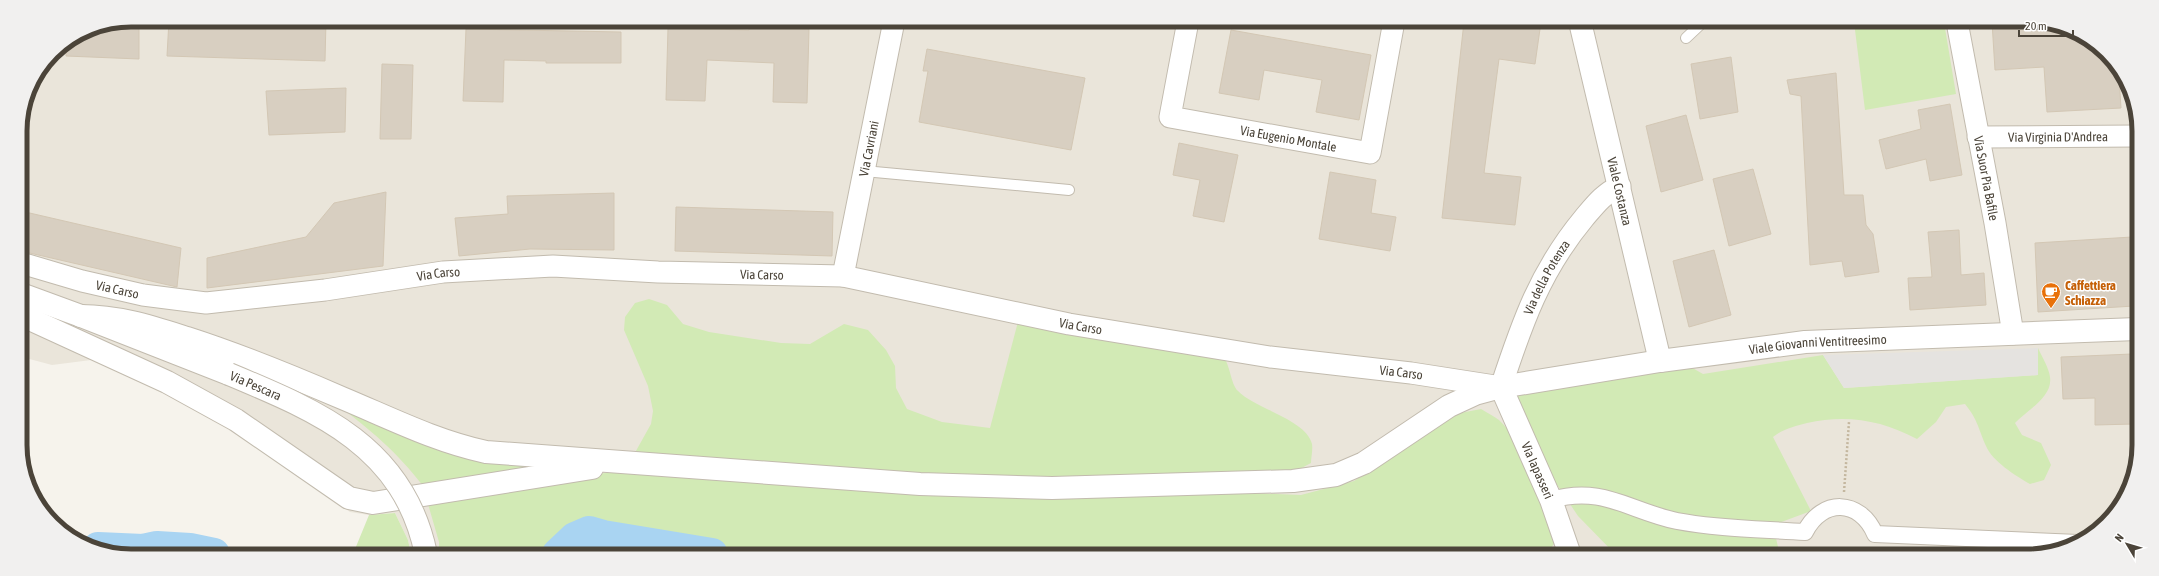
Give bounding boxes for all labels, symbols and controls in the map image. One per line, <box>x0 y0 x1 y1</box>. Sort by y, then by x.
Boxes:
scale bar <box>2019 12 2073 38</box>
text: 20 m <box>2025 19 2047 33</box>
street label: Via Cavriani <box>856 119 882 178</box>
street label: Via Eugenio Montale <box>1239 123 1338 155</box>
street label: Via Virginia D'Andrea <box>2008 129 2108 145</box>
street label: Via Suor Pia Bafile <box>1971 135 2001 222</box>
street label: Viale Costanza <box>1604 156 1635 227</box>
street label: Via della Potenza <box>1521 237 1573 317</box>
street label: Via Carso <box>416 264 460 284</box>
street label: Via Carso <box>740 267 784 283</box>
street label: Via Carso <box>94 277 140 302</box>
place label: Caffettiera Schiazza <box>2065 278 2116 308</box>
cafe icon: Caffettiera Schiazza <box>2040 281 2062 309</box>
street label: Via Carso <box>1058 315 1103 337</box>
street label: Viale Giovanni Ventitreesimo <box>1748 332 1887 357</box>
street label: Via Carso <box>1379 362 1424 383</box>
street label: Via Pescara <box>228 368 284 404</box>
street label: Via Iapasseri <box>1518 440 1557 501</box>
north arrow <box>2107 524 2147 564</box>
text: N <box>2112 532 2126 544</box>

